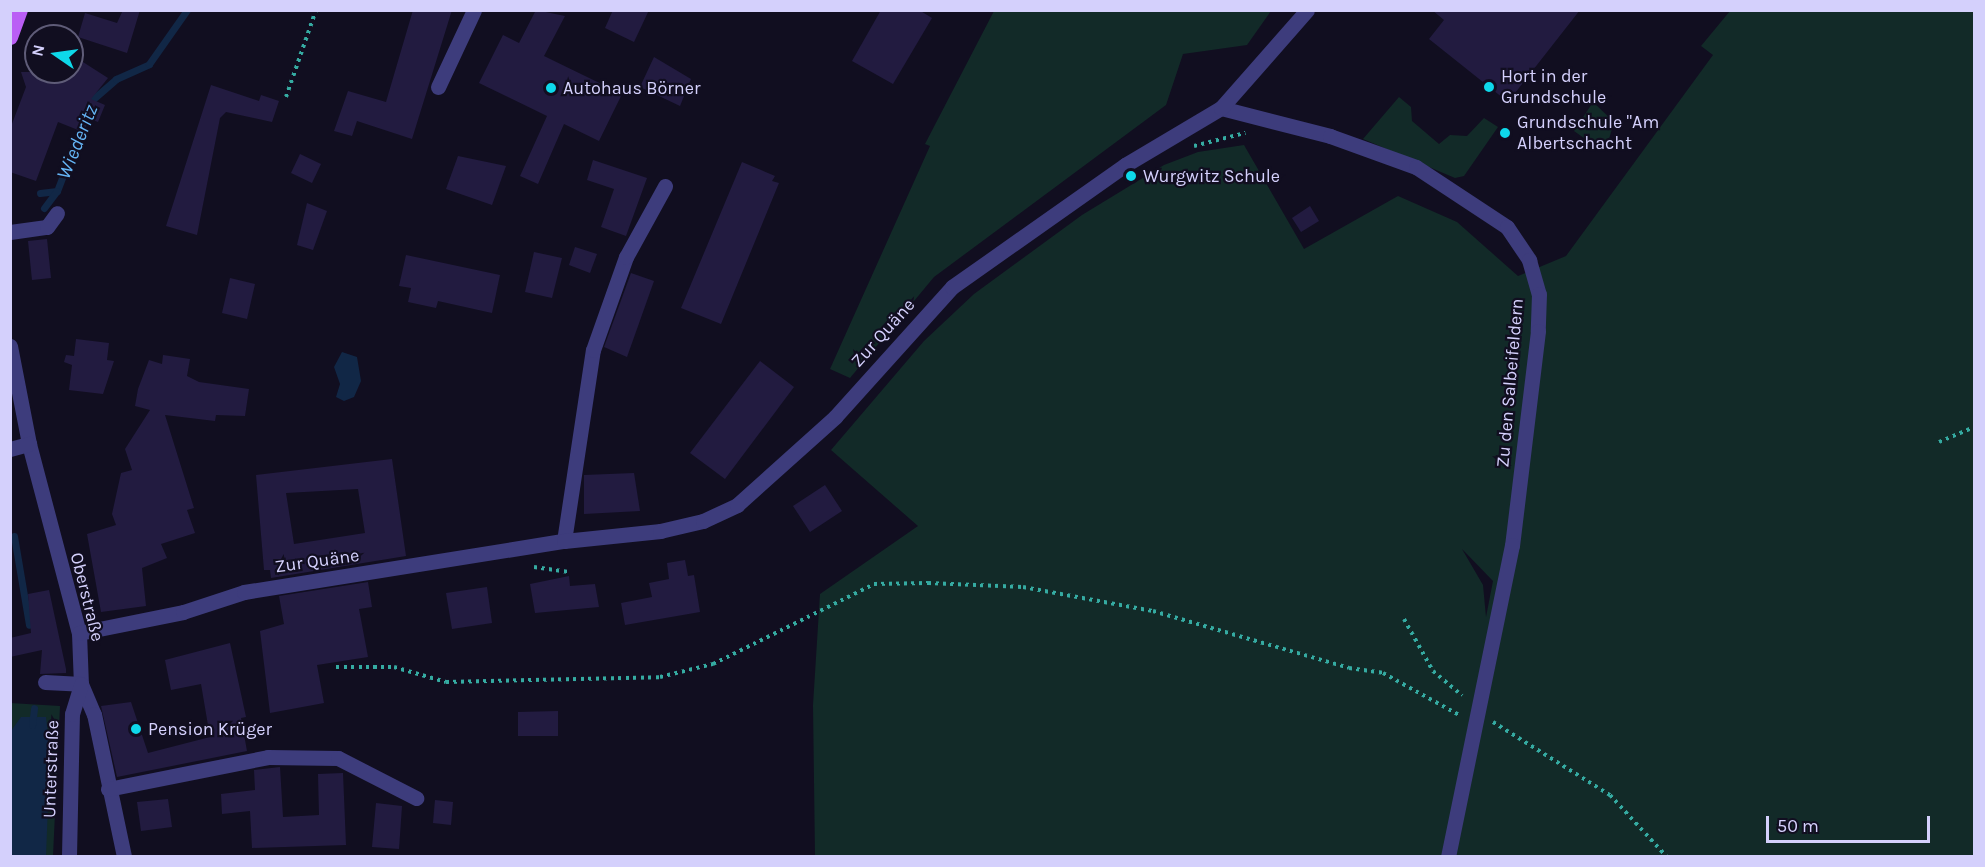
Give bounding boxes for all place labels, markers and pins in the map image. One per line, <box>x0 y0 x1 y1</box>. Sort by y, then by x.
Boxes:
place label: Hort in der Grundschule <box>1501 66 1606 109</box>
place label: Autohaus Börner <box>563 77 700 99</box>
marker: Hort in der Grundschule <box>1482 80 1496 94</box>
marker: Autohaus Börner <box>544 81 558 95</box>
place label: Grundschule "Am Albertschacht <box>1517 112 1659 154</box>
marker: Grundschule "Am Albertschacht <box>1498 126 1512 140</box>
place label: Wurgwitz Schule <box>1143 165 1280 187</box>
marker: Wurgwitz Schule <box>1124 169 1138 183</box>
place label: Pension Krüger <box>148 718 272 740</box>
marker: Pension Krüger <box>129 722 143 736</box>

